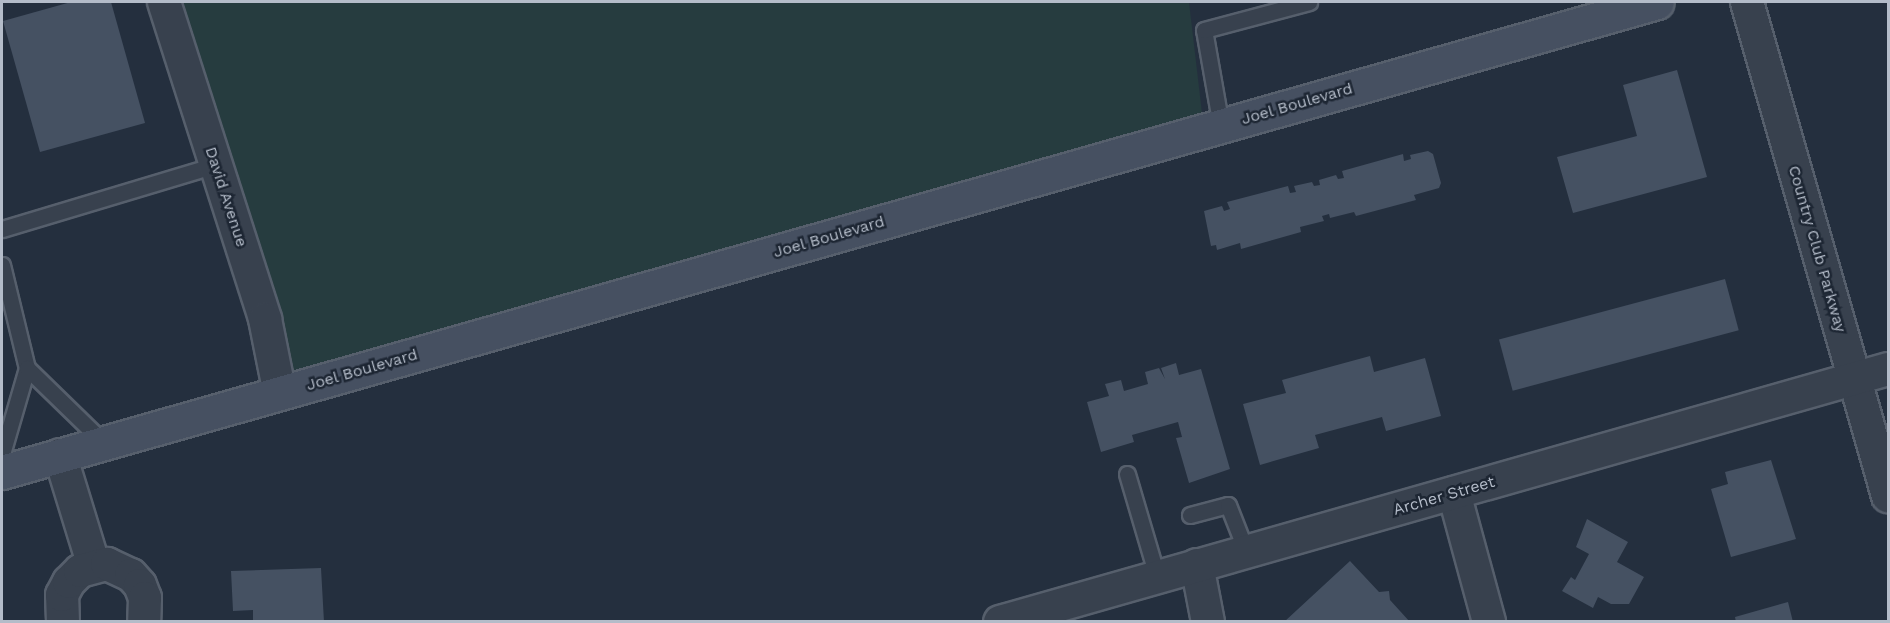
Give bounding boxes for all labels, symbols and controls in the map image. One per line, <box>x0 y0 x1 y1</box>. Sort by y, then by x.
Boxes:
street label: Joel Boulevard <box>1239 79 1355 129</box>
street label: David Avenue <box>201 144 251 250</box>
street label: Country Club Parkway <box>1784 163 1850 335</box>
street label: Joel Boulevard <box>771 212 887 262</box>
street label: Joel Boulevard <box>304 345 420 395</box>
street label: Archer Street <box>1391 472 1497 520</box>

